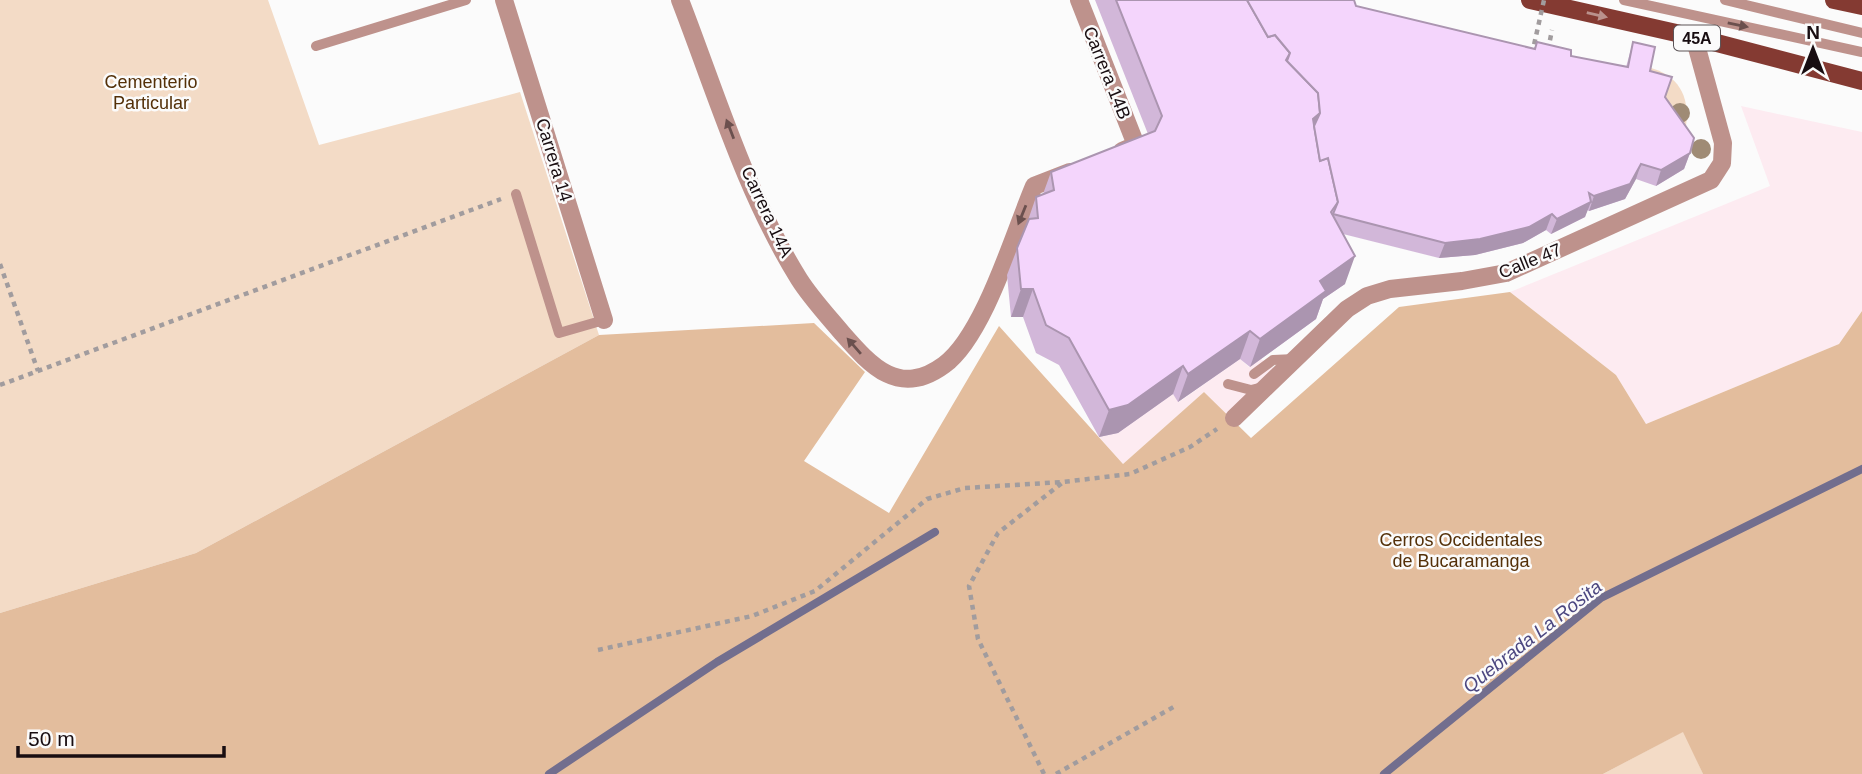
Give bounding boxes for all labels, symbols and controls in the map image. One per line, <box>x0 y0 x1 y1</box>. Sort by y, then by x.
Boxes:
one-way arrow <box>1586 10 1608 21</box>
north arrow <box>1778 14 1848 84</box>
one-way arrow <box>1727 19 1749 30</box>
text: N <box>1806 22 1820 43</box>
street label: Carrera 14B <box>1079 24 1135 122</box>
road number: 45A <box>1674 26 1720 50</box>
park label: Cementerio Particular <box>104 72 198 113</box>
street label: Carrera 14 <box>532 116 576 204</box>
one-way arrow <box>724 118 735 139</box>
street label: Carrera 14A <box>737 163 797 261</box>
one-way arrow <box>1016 205 1027 226</box>
street label: Calle 47 <box>1496 239 1564 283</box>
one-way arrow <box>847 337 862 354</box>
park label: Cerros Occidentales de Bucaramanga <box>1379 530 1543 571</box>
water label: Quebrada La Rosita <box>1459 576 1606 697</box>
scale bar <box>18 714 224 758</box>
text: 50 m <box>28 727 75 750</box>

